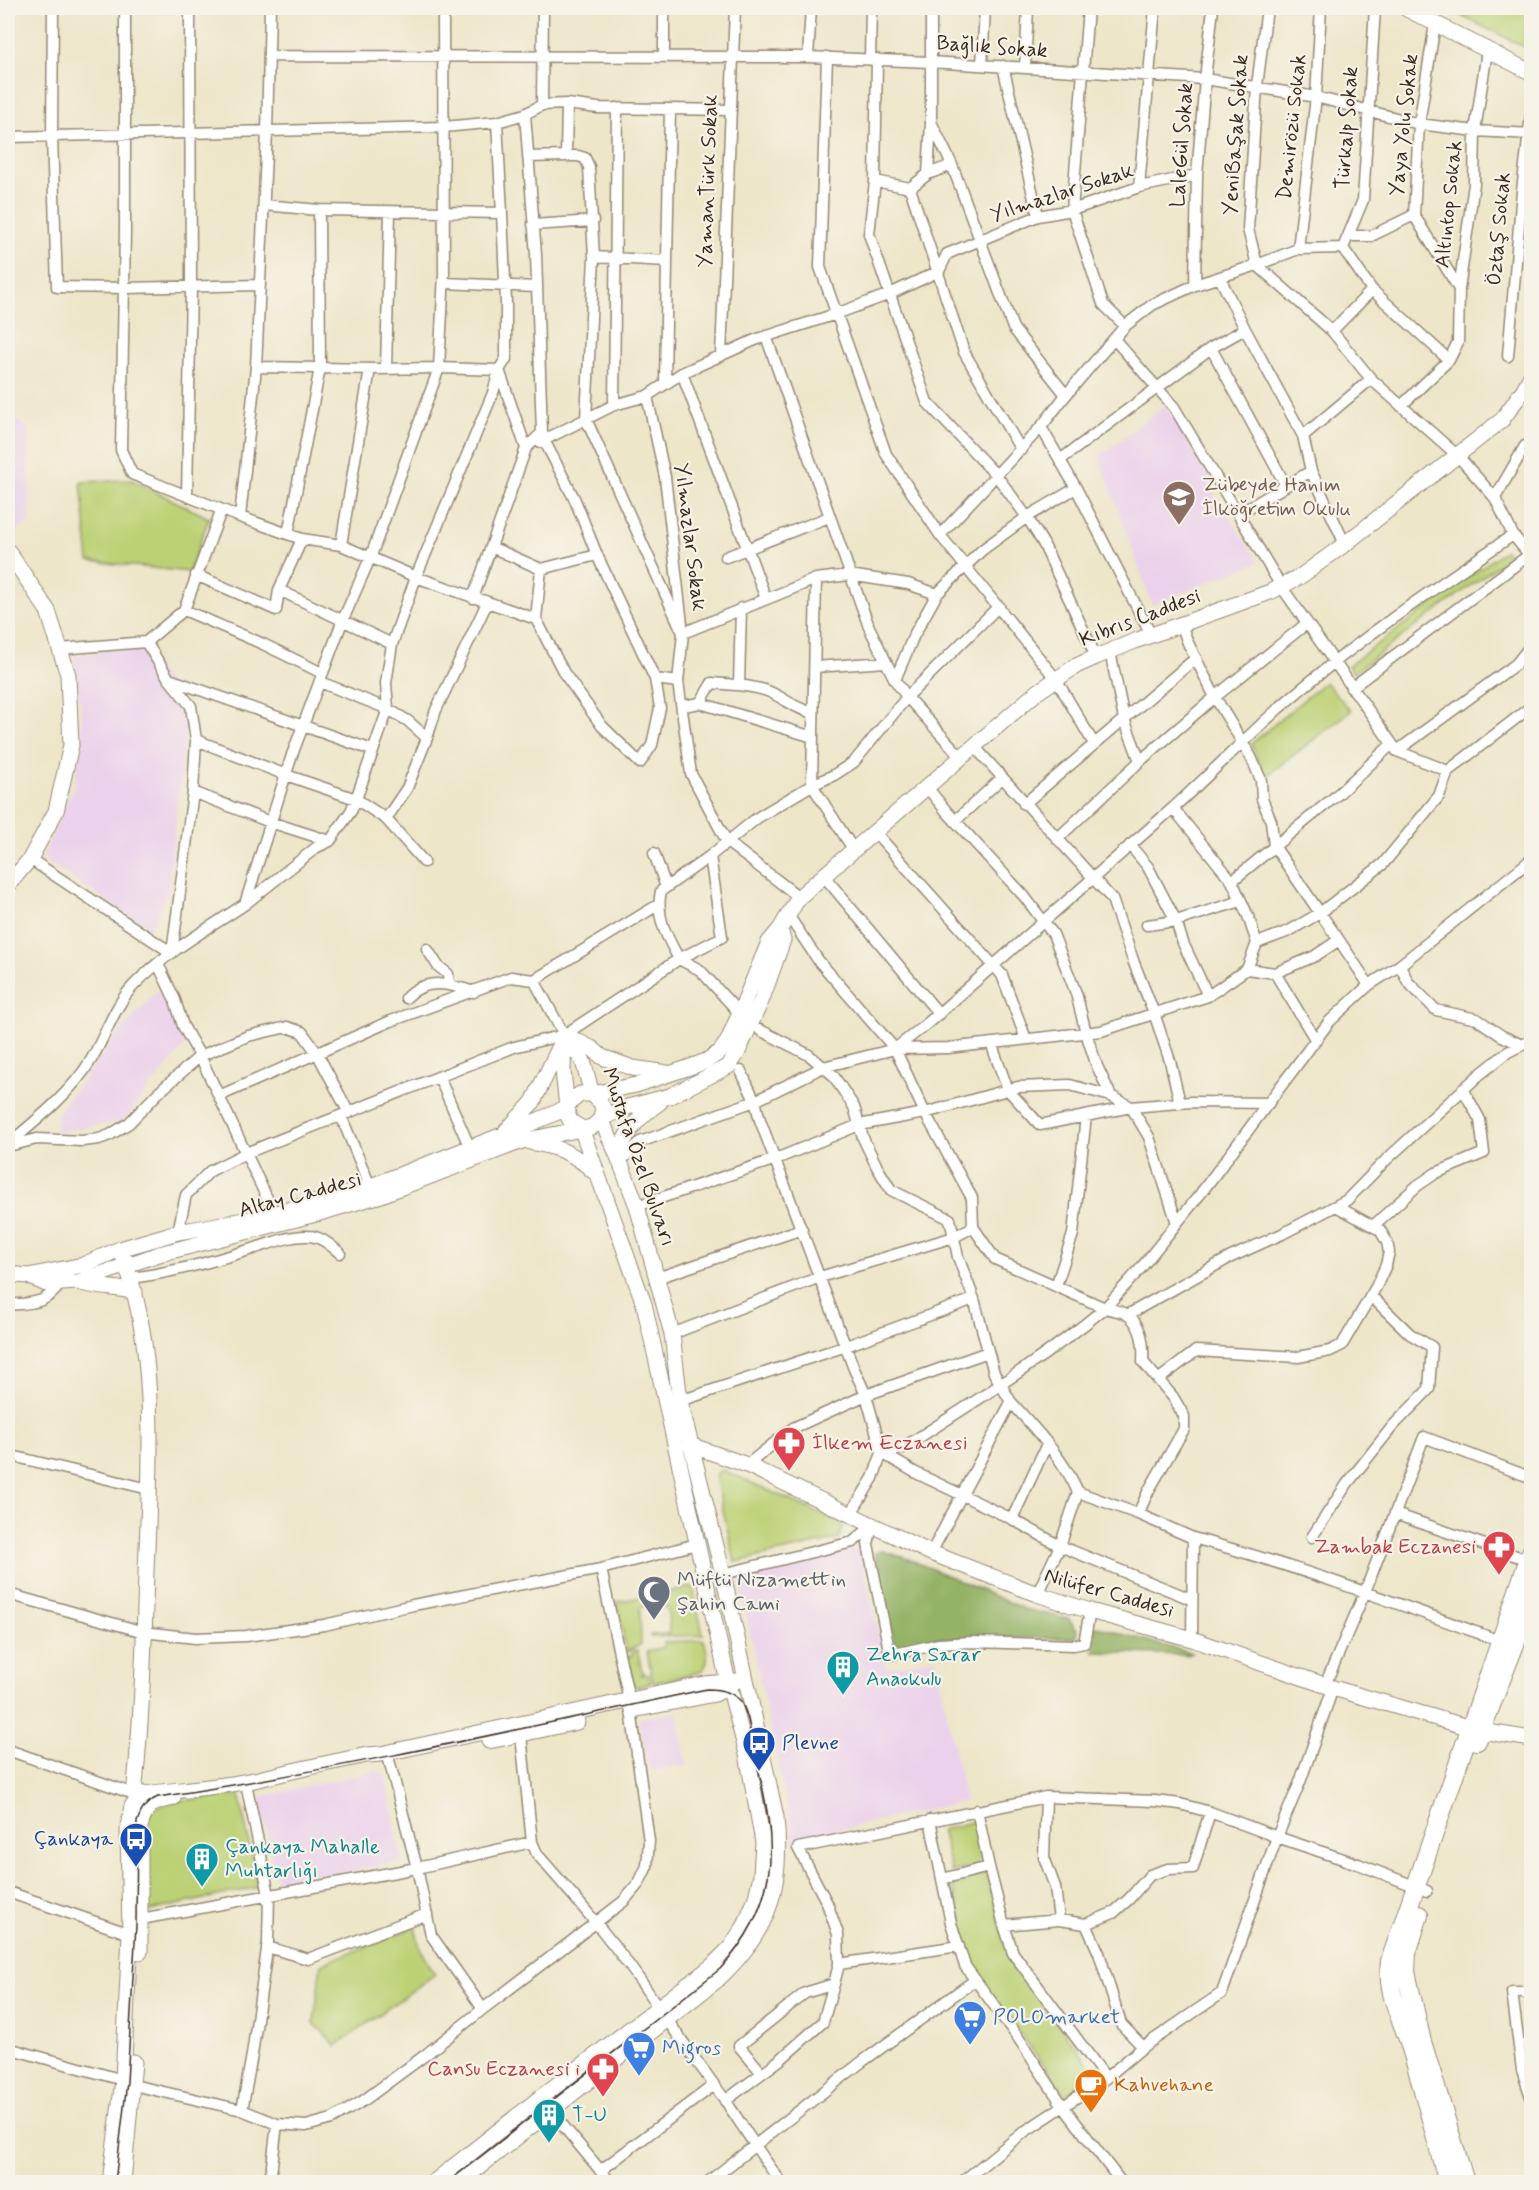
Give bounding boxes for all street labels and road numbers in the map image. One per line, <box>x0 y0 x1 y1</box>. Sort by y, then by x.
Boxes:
street label: Bağlık Sokak <box>935 29 1049 65</box>
street label: Yaya Yolu Sokak <box>1383 52 1425 198</box>
street label: YeniBaşak Sokak <box>1216 53 1256 216</box>
street label: Demirözü Sokak <box>1270 53 1314 201</box>
street label: Türkalp Sokak <box>1329 65 1365 190</box>
street label: LaleGül Sokak <box>1164 81 1200 208</box>
street label: YamanTürk Sokak <box>691 94 725 268</box>
street label: Altıntop Sokak <box>1428 139 1470 269</box>
street label: Yılmazlar Sokak <box>987 157 1137 229</box>
street label: Öztaş Sokak <box>1480 171 1518 287</box>
street label: Yılmazlar Sokak <box>667 461 713 613</box>
street label: Kıbrıs Caddesi <box>1075 582 1205 654</box>
street label: Mustafa Özel Bulvarı <box>594 1064 682 1250</box>
street label: Altay Caddesi <box>235 1165 365 1225</box>
street label: Nilüfer Caddesi <box>1041 1561 1177 1625</box>

